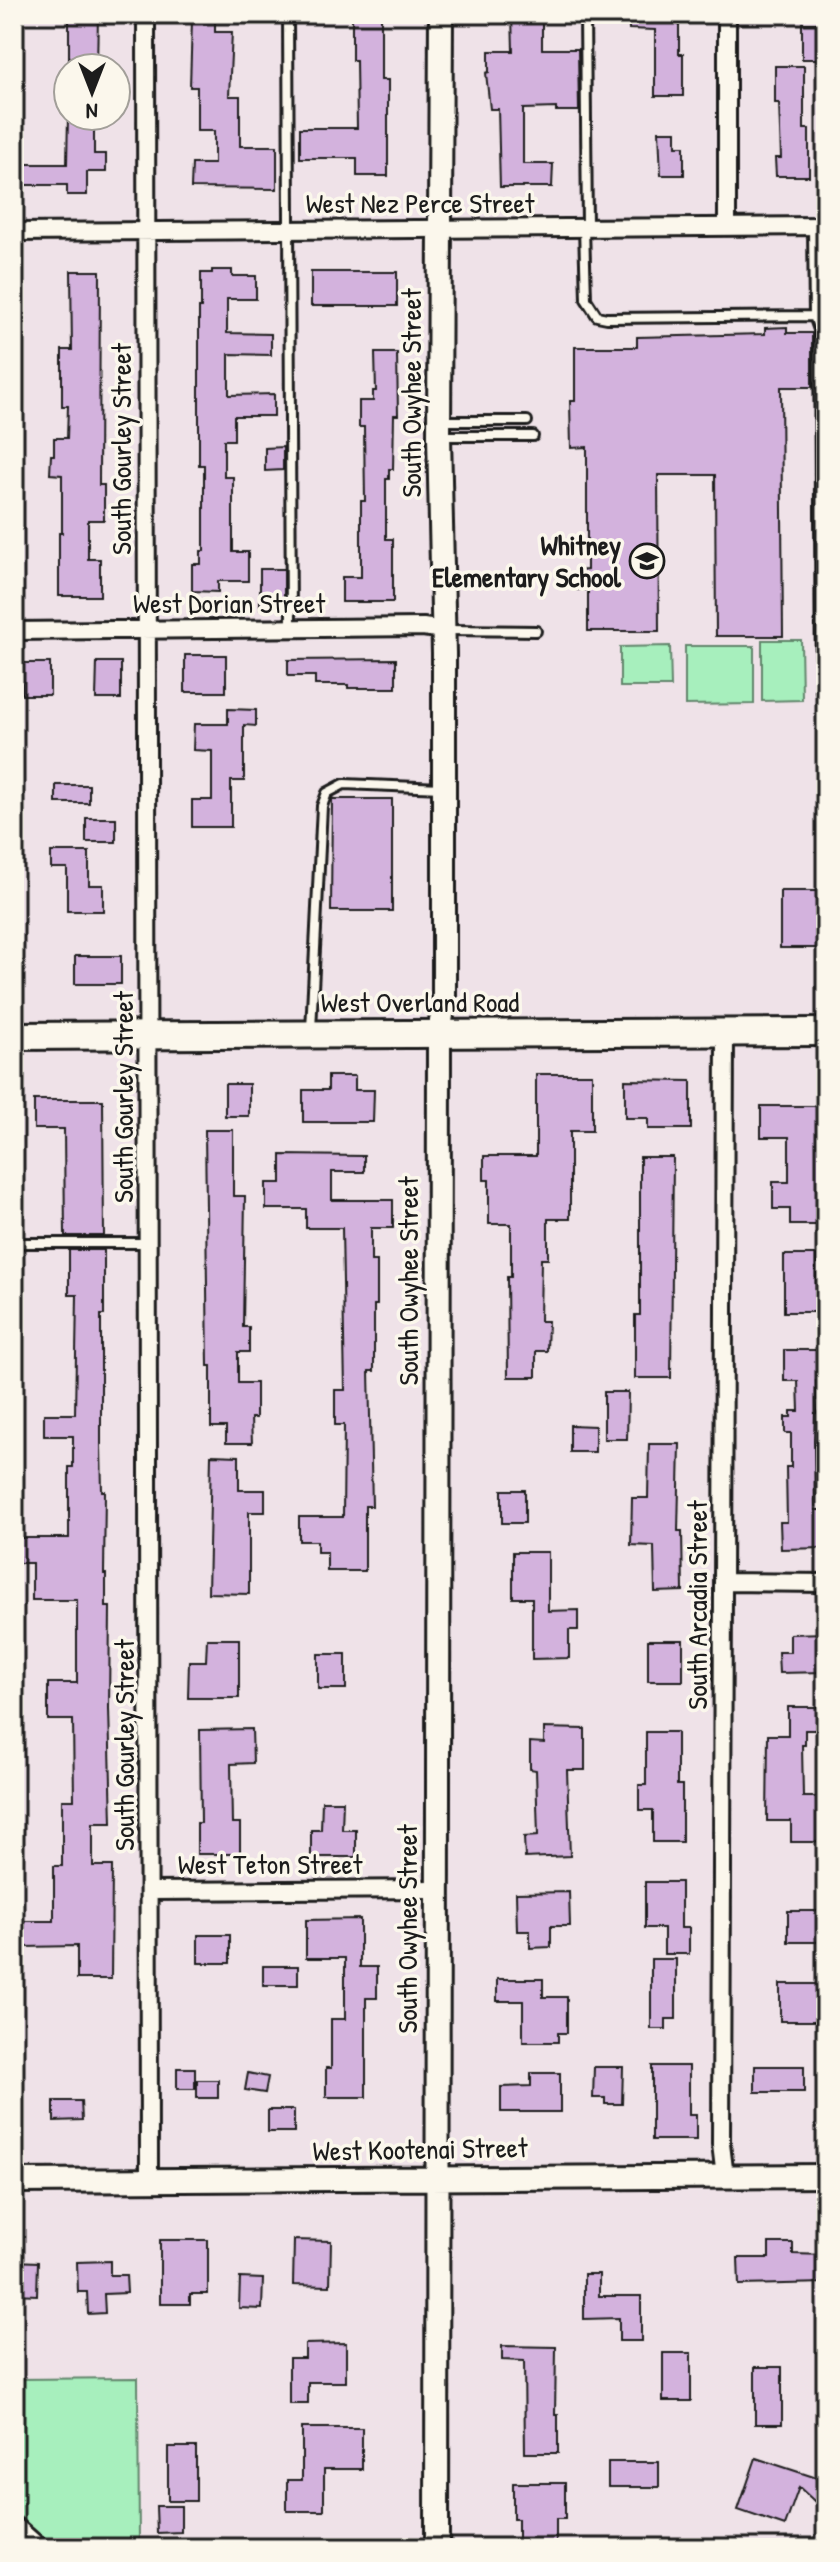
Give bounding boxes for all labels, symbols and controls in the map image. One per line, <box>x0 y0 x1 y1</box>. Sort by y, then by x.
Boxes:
north arrow <box>52 52 132 132</box>
text: N <box>86 97 98 127</box>
street label: West Nez Perce Street <box>306 184 535 222</box>
street label: South Owyhee Street <box>392 288 430 498</box>
street label: South Gourley Street <box>102 343 140 555</box>
place label: Whitney Elementary School <box>432 526 622 597</box>
school or university icon: Whitney Elementary School <box>628 542 666 580</box>
street label: West Dorian Street <box>133 584 325 622</box>
street label: West Overland Road <box>321 983 519 1021</box>
street label: South Gourley Street <box>104 991 142 1203</box>
street label: South Owyhee Street <box>389 1176 427 1386</box>
street label: South Arcadia Street <box>678 1500 716 1710</box>
street label: South Gourley Street <box>105 1639 143 1851</box>
street label: South Owyhee Street <box>388 1824 426 2034</box>
street label: West Teton Street <box>178 1845 363 1883</box>
street label: West Kootenai Street <box>312 2128 528 2170</box>

